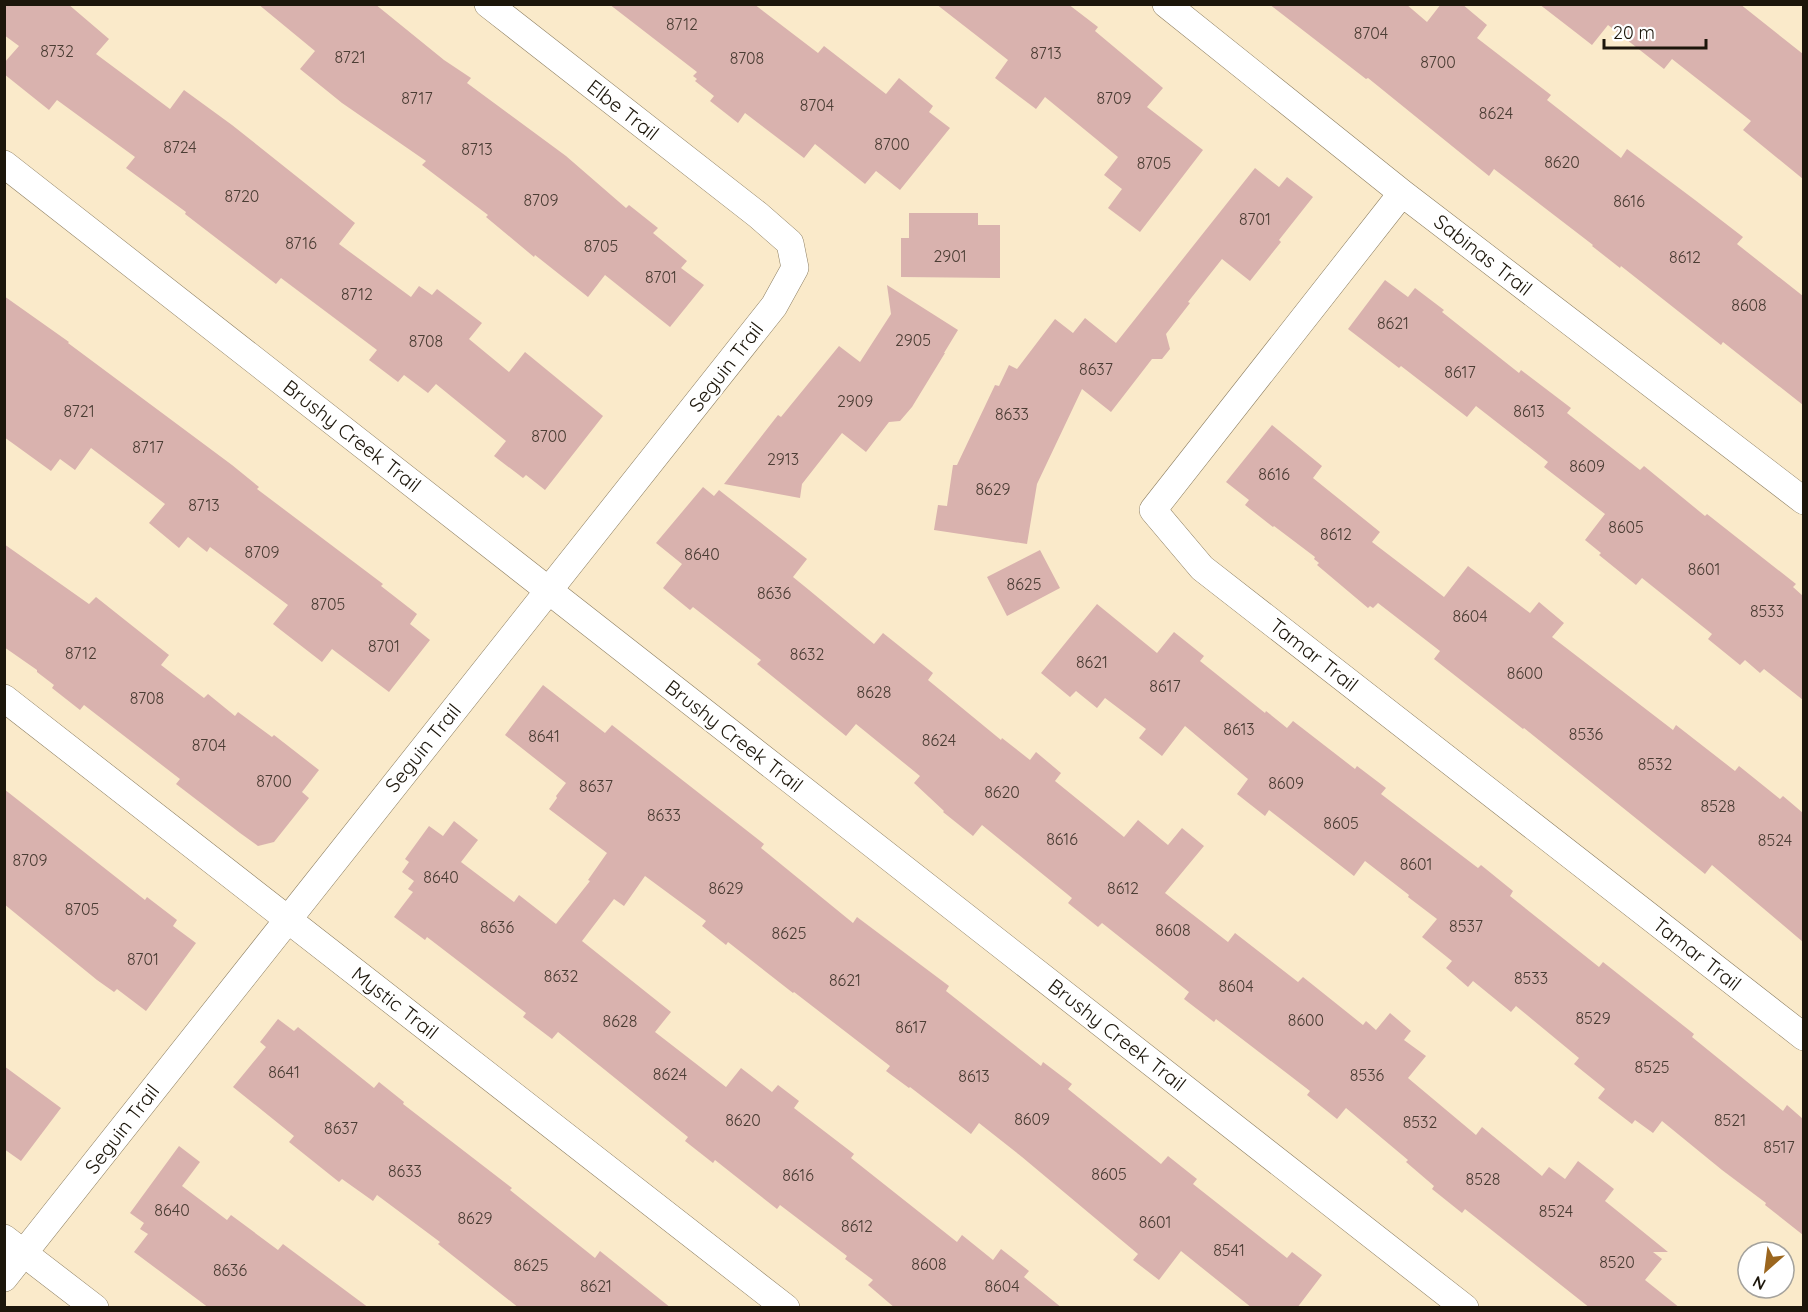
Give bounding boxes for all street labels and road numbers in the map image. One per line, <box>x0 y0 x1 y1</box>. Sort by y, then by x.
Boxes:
street label: Elbe Trail <box>582 74 664 145</box>
street label: Sabinas Trail <box>1429 209 1537 301</box>
street label: Seguin Trail <box>683 317 768 416</box>
street label: Brushy Creek Trail <box>278 374 426 497</box>
street label: Tamar Trail <box>1265 612 1363 697</box>
street label: Brushy Creek Trail <box>660 674 808 797</box>
street label: Seguin Trail <box>379 698 466 797</box>
street label: Tamar Trail <box>1648 911 1746 996</box>
street label: Mystic Trail <box>347 961 444 1044</box>
street label: Brushy Creek Trail <box>1043 973 1191 1096</box>
street label: Seguin Trail <box>79 1079 164 1178</box>

